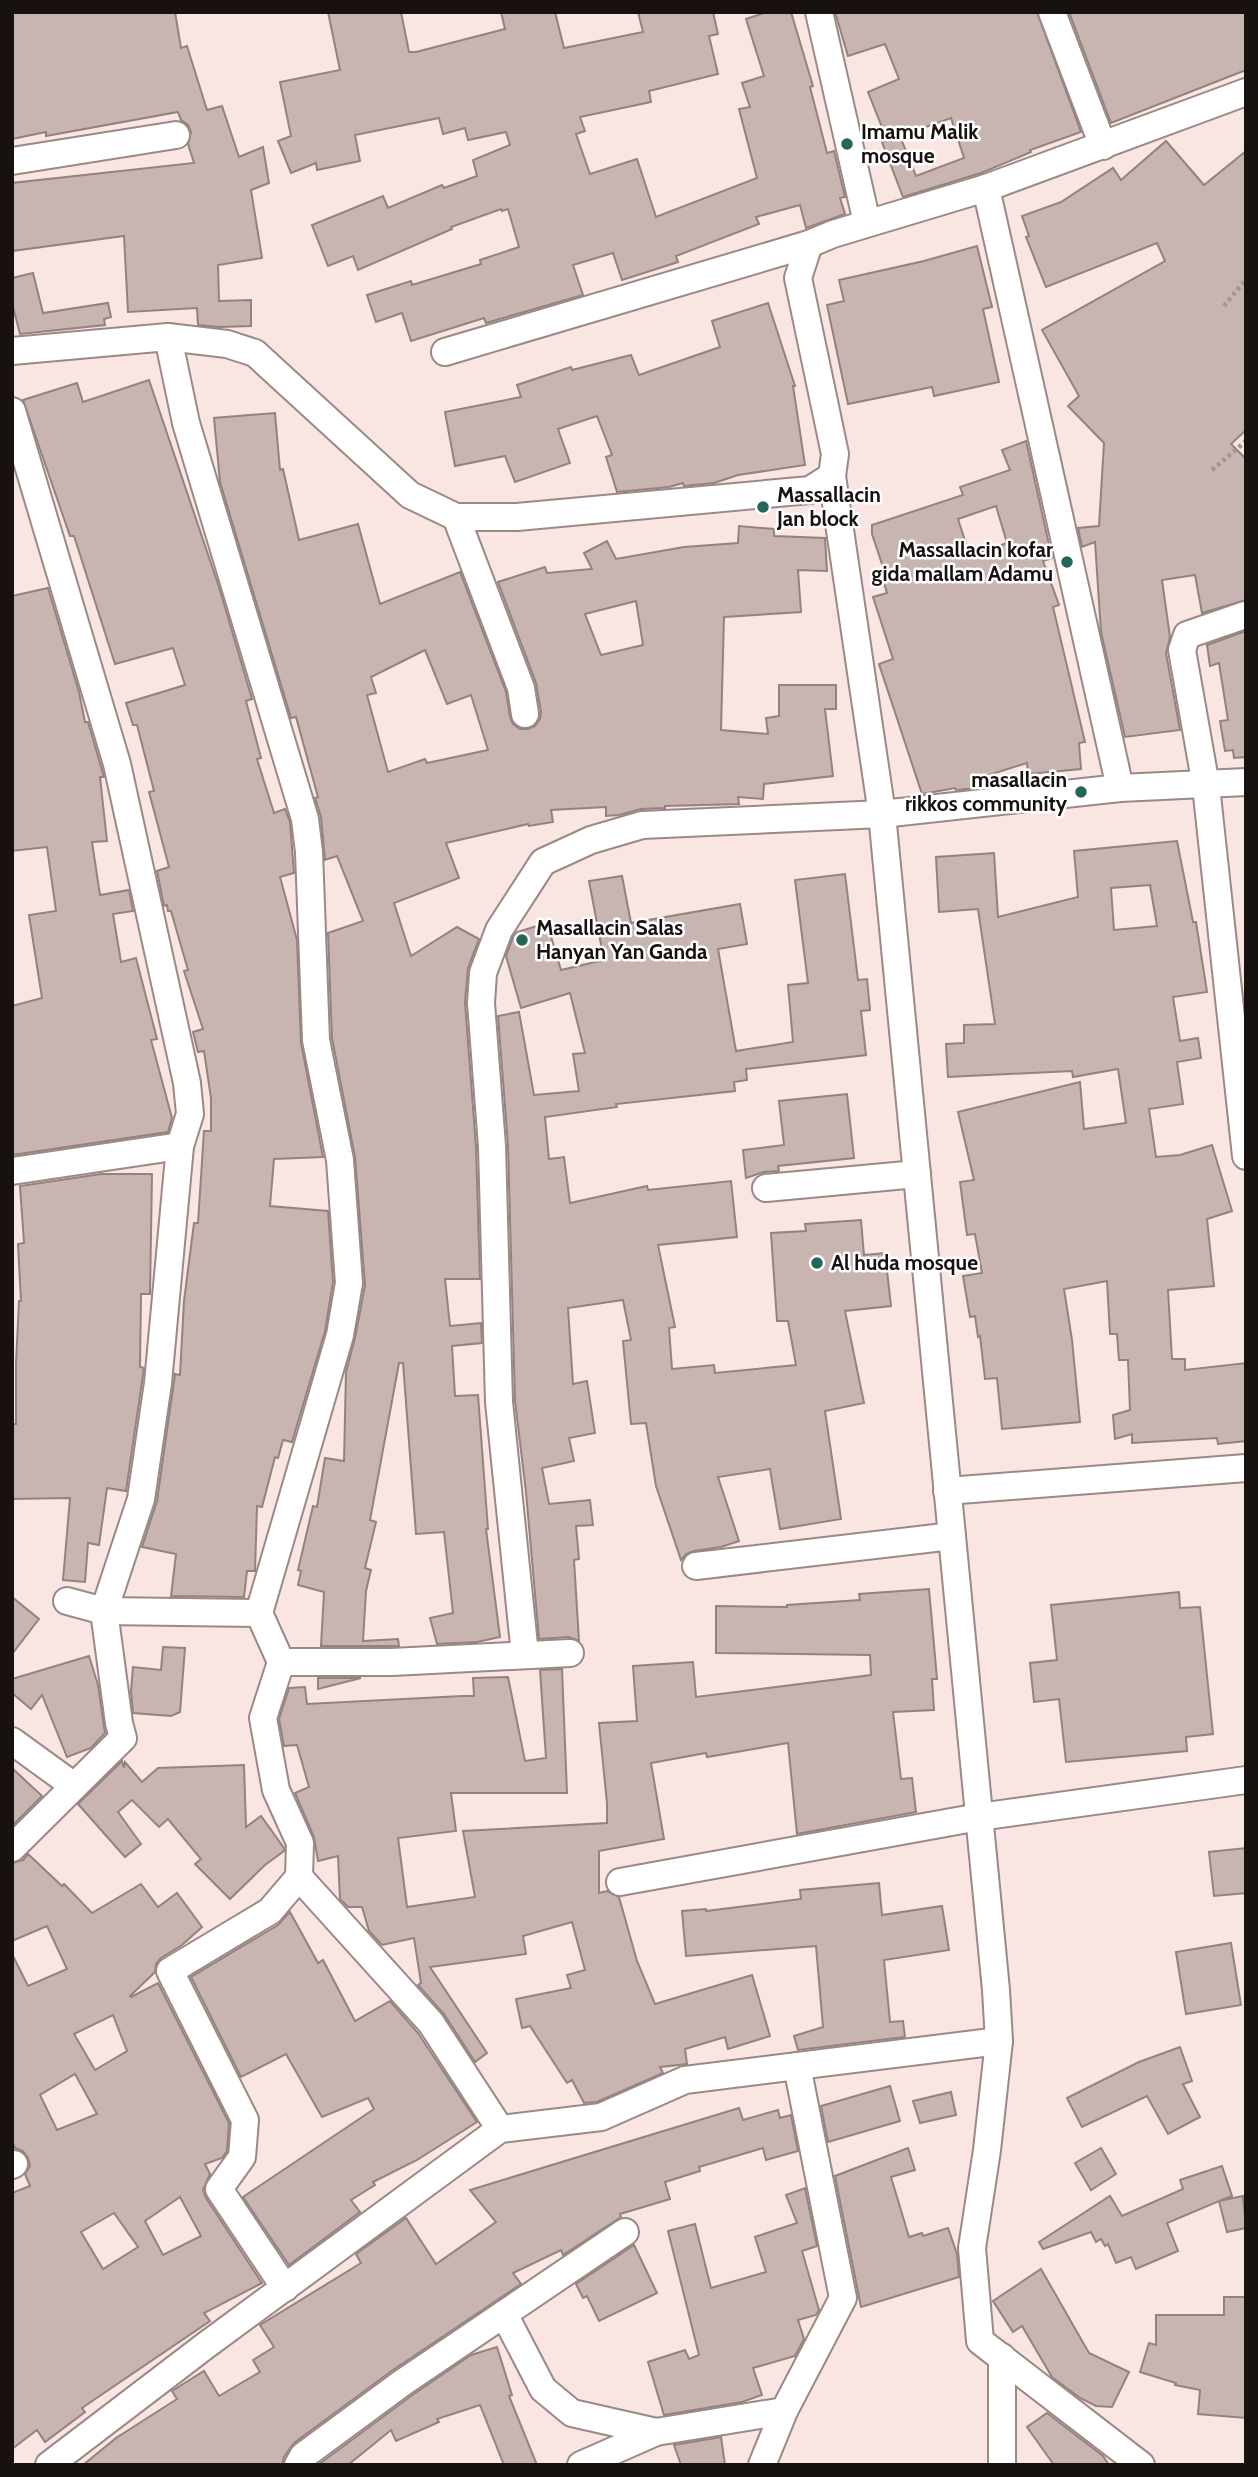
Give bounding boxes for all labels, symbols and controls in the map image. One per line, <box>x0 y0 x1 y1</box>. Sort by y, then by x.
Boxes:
place label: Imamu Malik mosque <box>861 119 979 168</box>
marker: Imamu Malik mosque <box>839 136 855 152</box>
place label: Massallacin Jan block <box>776 482 881 531</box>
marker: Massallacin Jan block <box>755 499 771 515</box>
place label: Massallacin kofar gida mallam Adamu <box>872 537 1053 586</box>
marker: Massallacin kofar gida mallam Adamu <box>1059 554 1075 570</box>
place label: masallacin rikkos community <box>905 767 1068 816</box>
marker: masallacin rikkos community <box>1073 784 1089 800</box>
place label: Masallacin Salas Hanyan Yan Ganda <box>536 915 708 964</box>
marker: Masallacin Salas Hanyan Yan Ganda <box>514 932 530 948</box>
place label: Al huda mosque <box>831 1250 978 1275</box>
marker: Al huda mosque <box>809 1255 825 1271</box>

